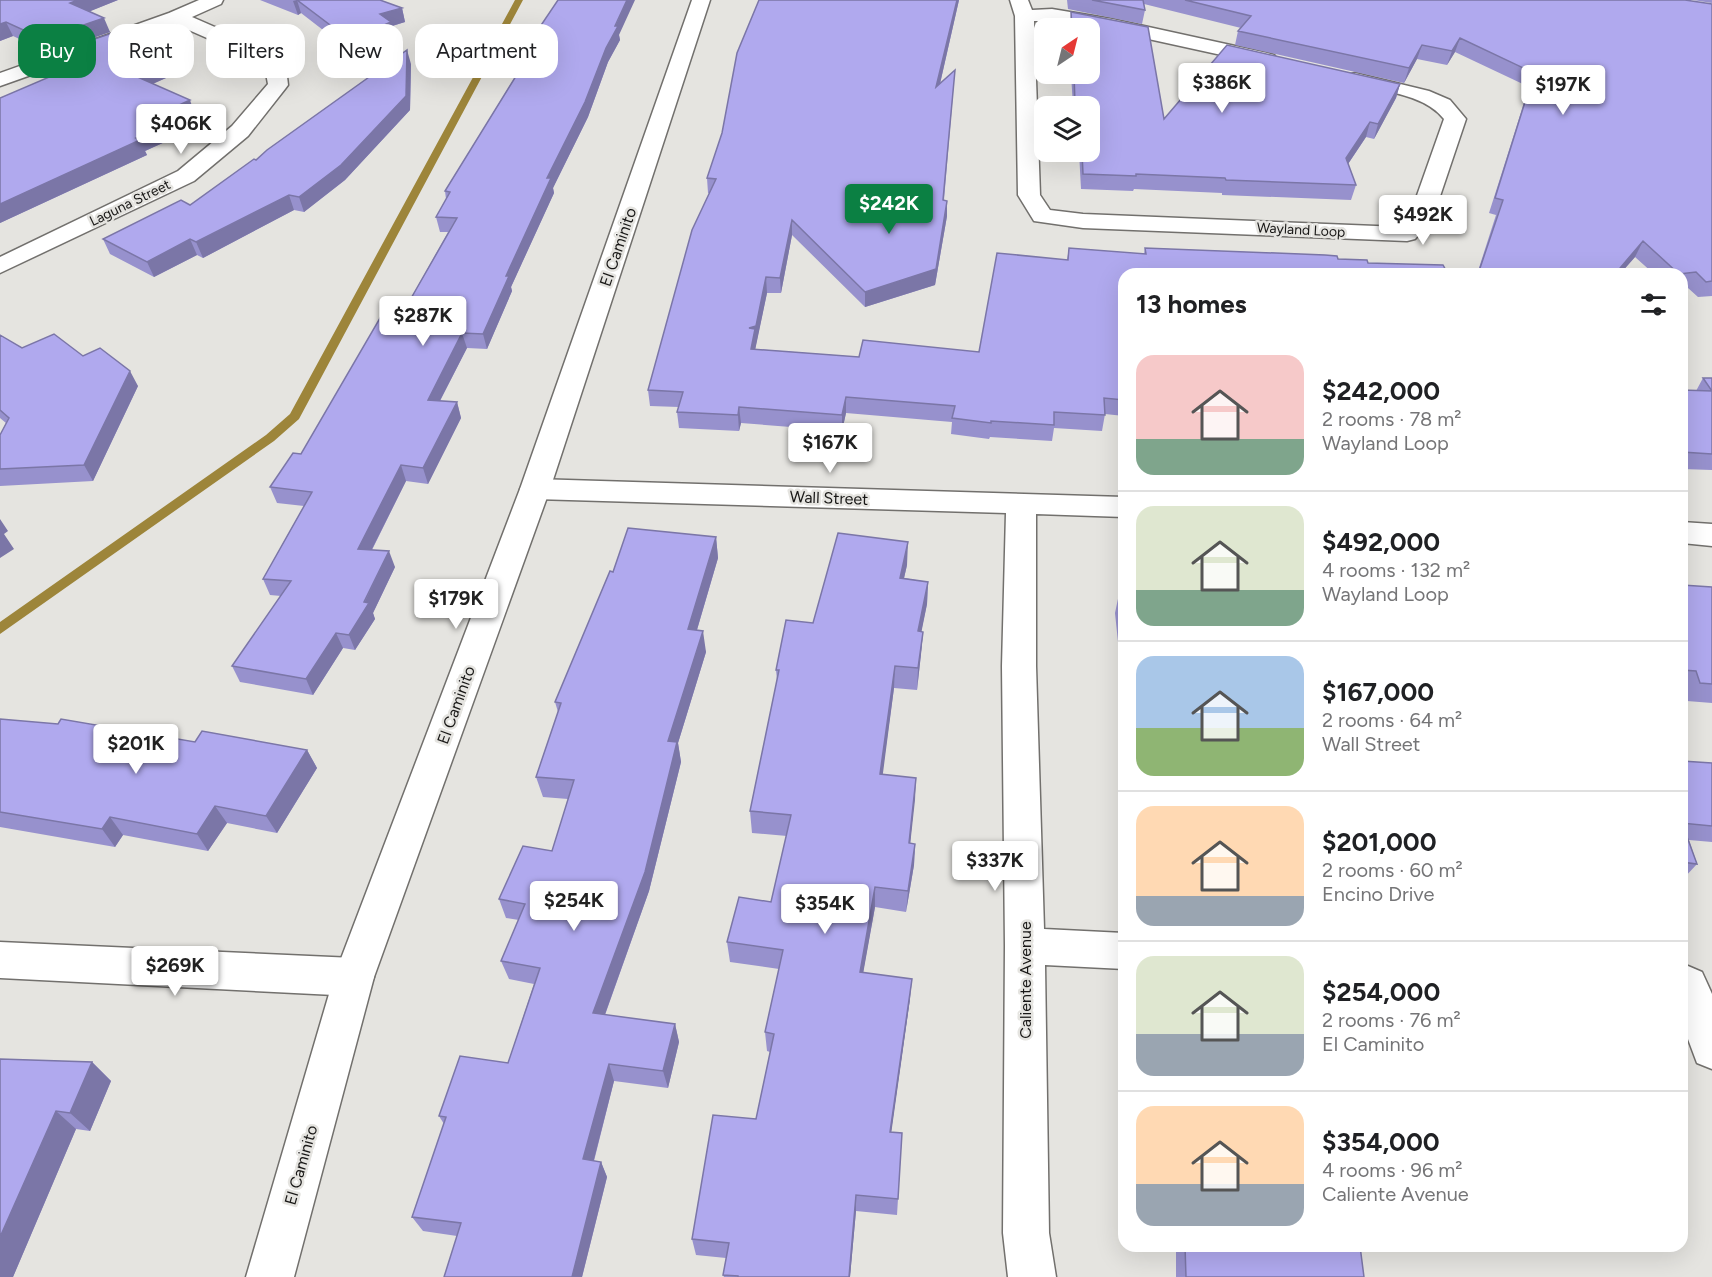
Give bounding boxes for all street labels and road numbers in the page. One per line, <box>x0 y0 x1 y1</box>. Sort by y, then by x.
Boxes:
street label: Laguna Street <box>87 176 173 230</box>
street label: El Caminito <box>596 205 640 289</box>
street label: Wayland Loop <box>1256 219 1346 241</box>
street label: Wall Street <box>789 487 869 509</box>
street label: El Caminito <box>433 663 479 747</box>
street label: Caliente Avenue <box>1016 921 1035 1039</box>
street label: El Caminito <box>281 1123 321 1207</box>

